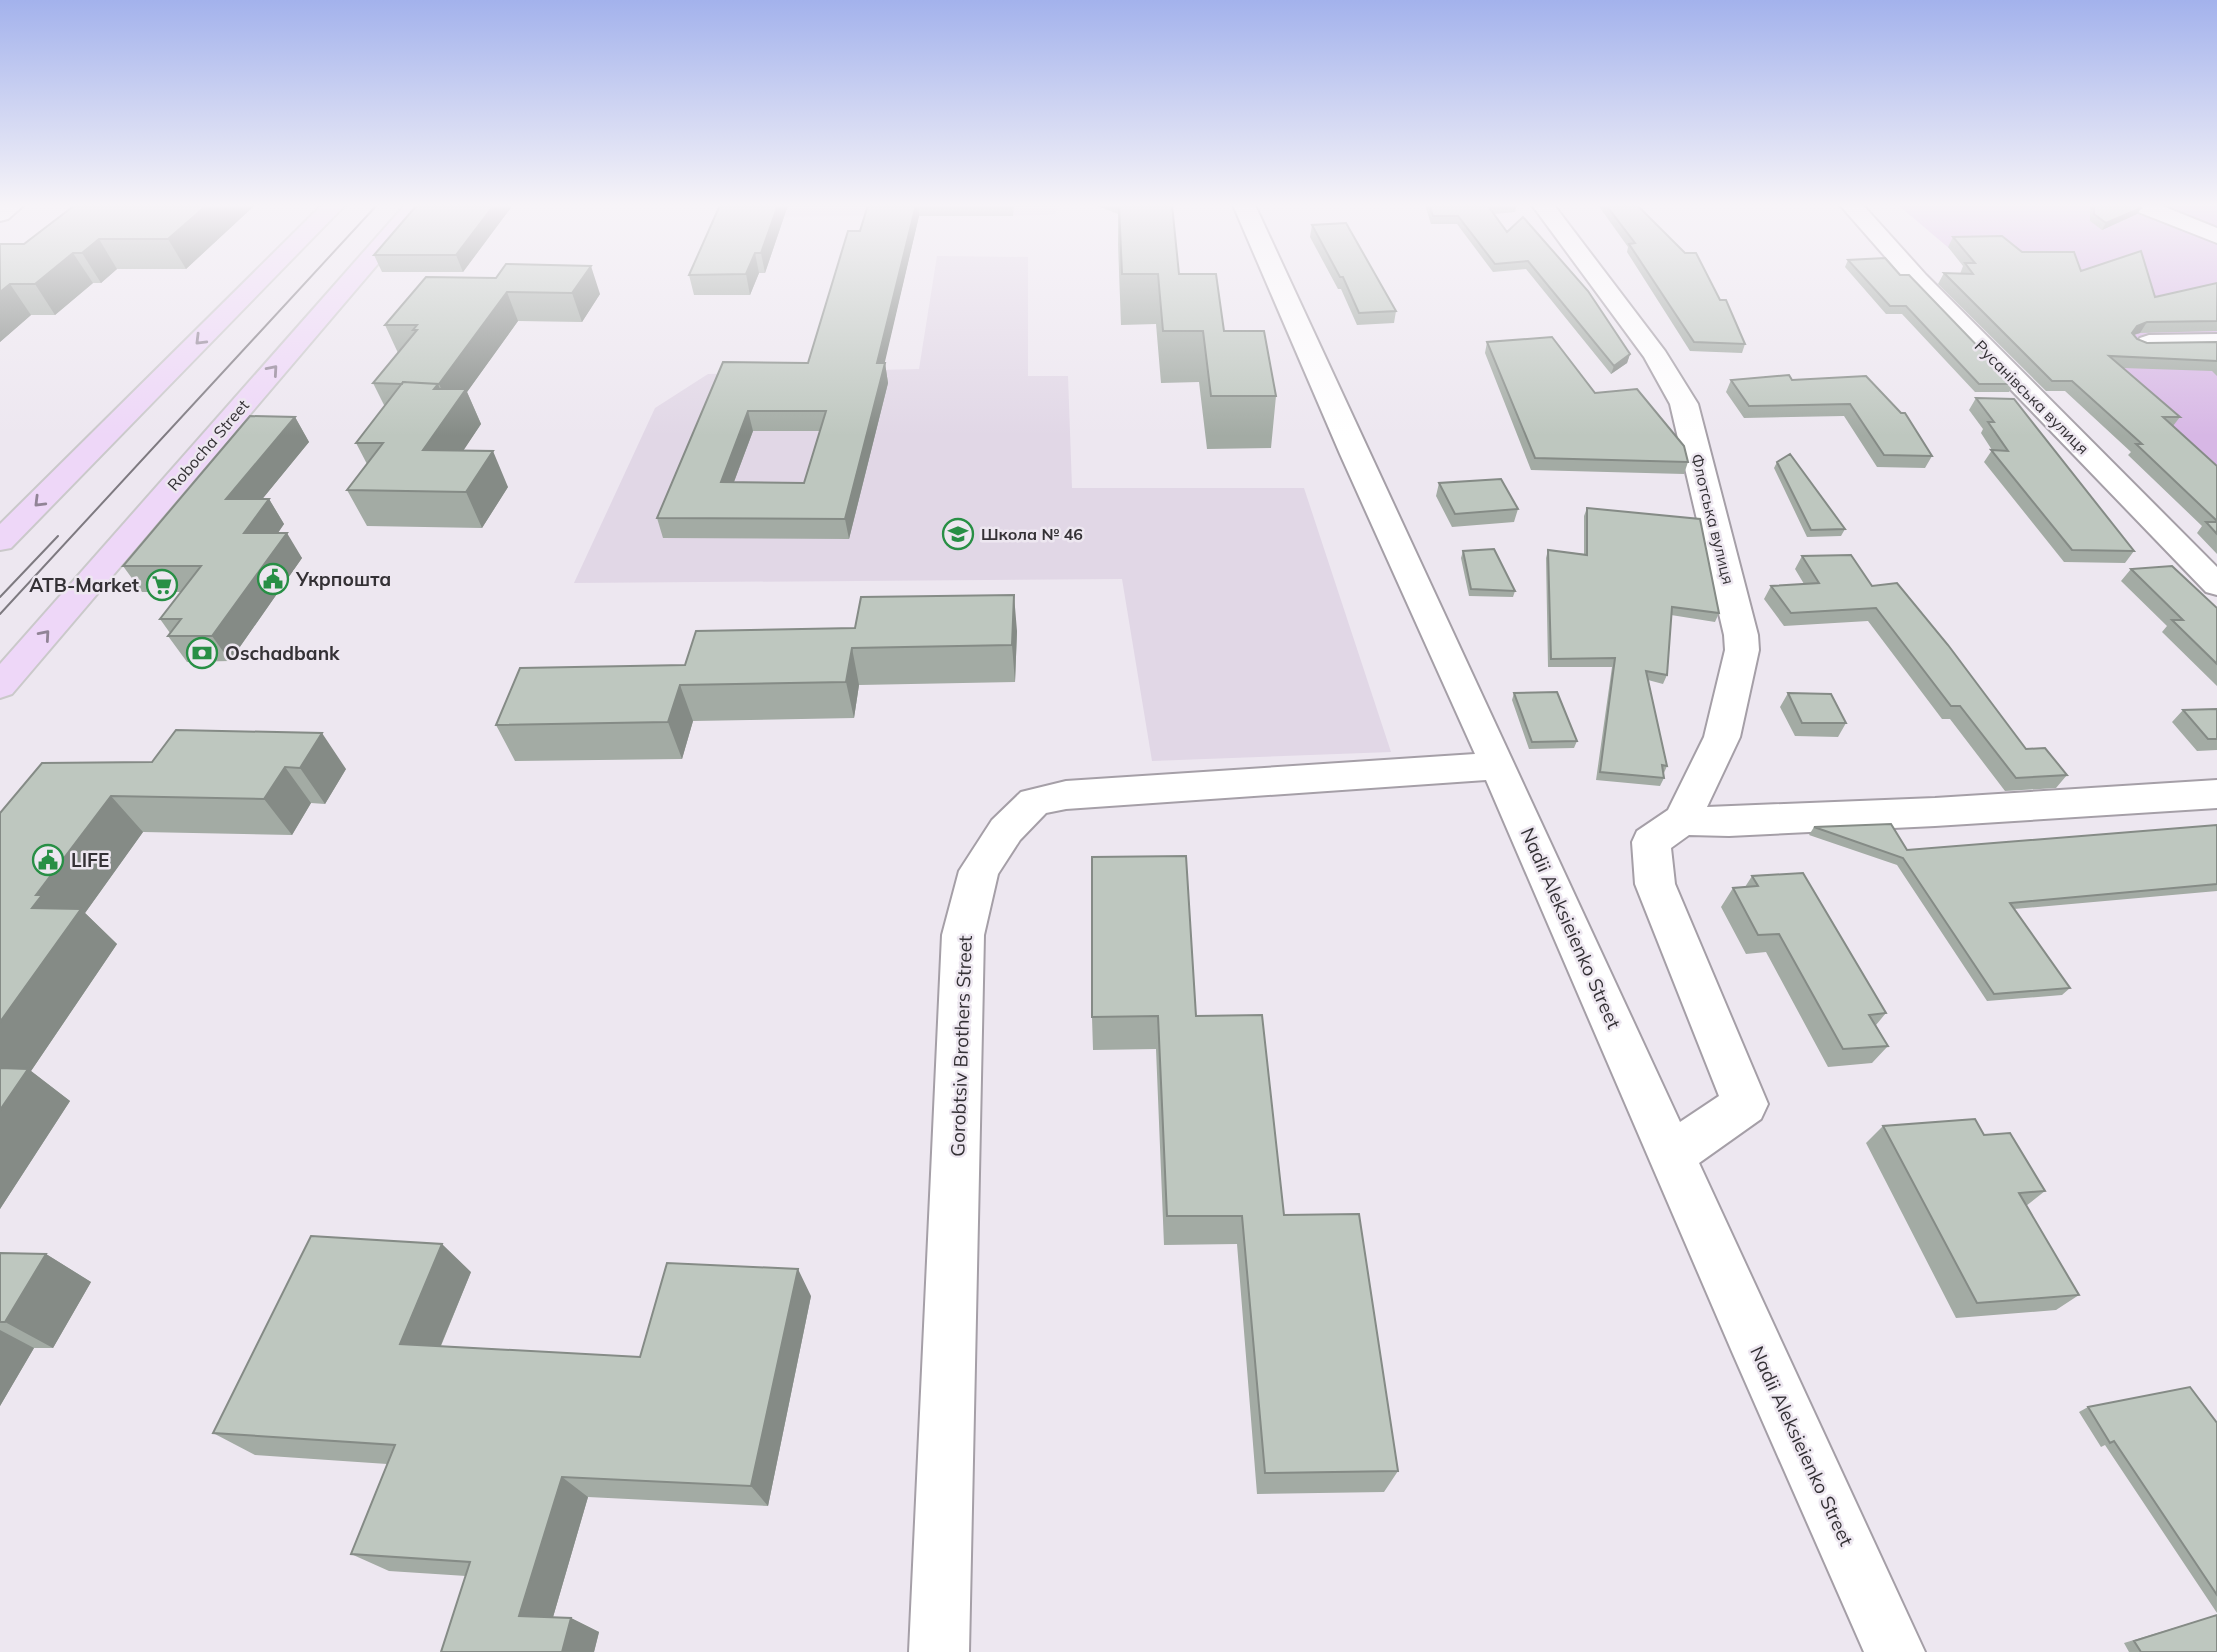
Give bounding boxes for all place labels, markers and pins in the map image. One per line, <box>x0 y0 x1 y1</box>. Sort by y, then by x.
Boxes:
school or university icon: Школа № 46 <box>941 517 975 551</box>
place label: Школа № 46 <box>981 524 1083 544</box>
public building icon: Укрпошта <box>256 562 290 596</box>
place label: Укрпошта <box>295 567 391 591</box>
supermarket icon: ATB-Market <box>145 568 179 602</box>
place label: ATB-Market <box>29 573 139 597</box>
bank icon: Oschadbank <box>185 636 219 670</box>
place label: Oschadbank <box>225 641 340 665</box>
public building icon: LIFE <box>31 843 65 877</box>
place label: LIFE <box>71 848 109 872</box>

